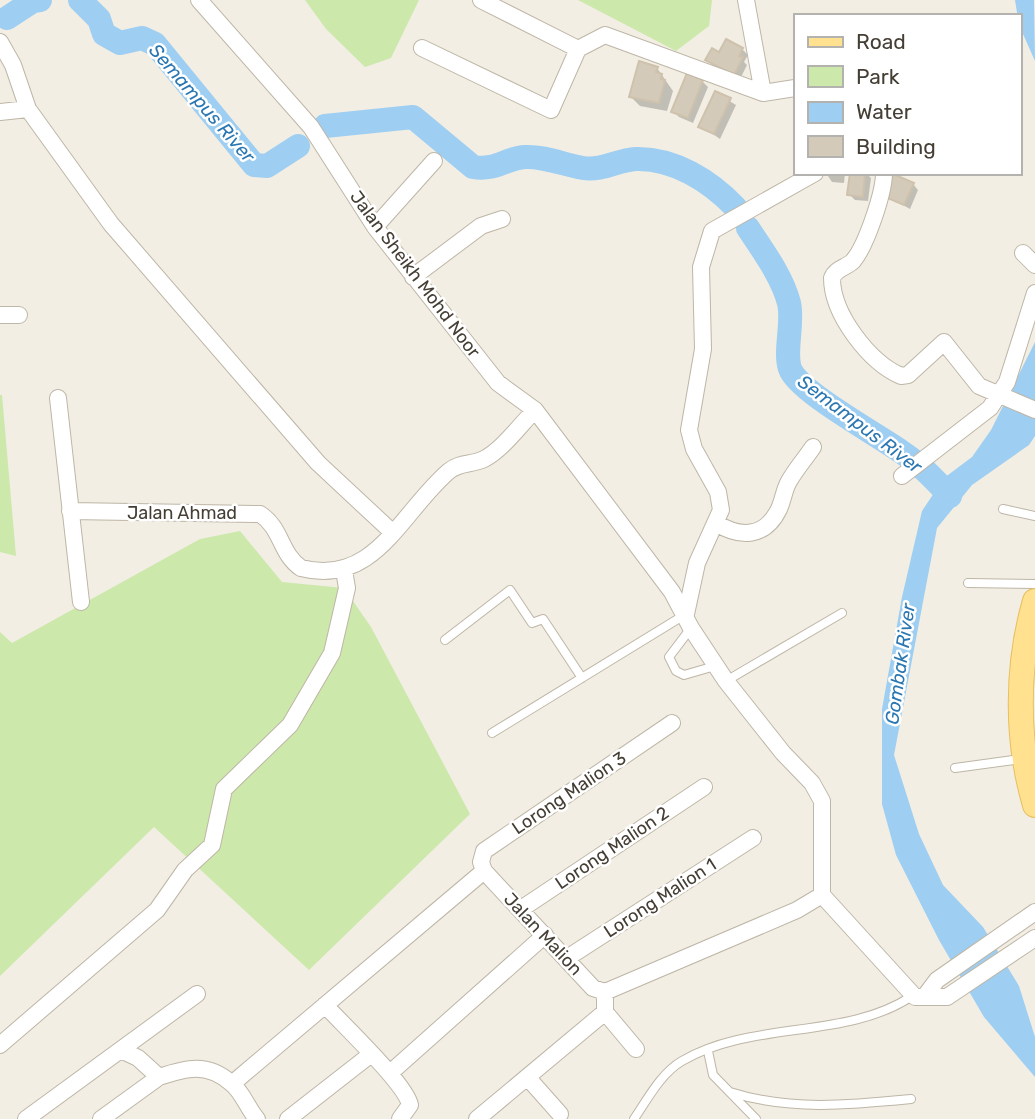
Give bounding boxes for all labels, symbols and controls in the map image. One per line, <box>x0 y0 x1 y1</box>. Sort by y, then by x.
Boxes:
legend <box>794 14 1021 175</box>
text: Road <box>856 29 906 54</box>
water label: Semampus River <box>144 39 260 168</box>
text: Park <box>856 64 900 89</box>
text: Water <box>856 99 912 124</box>
text: Building <box>856 134 936 159</box>
street label: Jalan Sheikh Mohd Noor <box>345 186 485 362</box>
water label: Semampus River <box>793 370 927 479</box>
street label: Jalan Ahmad <box>127 502 237 524</box>
water label: Gombak River <box>880 601 920 726</box>
street label: Lorong Malion 3 <box>508 747 630 839</box>
street label: Lorong Malion 2 <box>551 802 673 894</box>
street label: Lorong Malion 1 <box>600 853 720 943</box>
street label: Jalan Malion <box>499 888 587 980</box>

